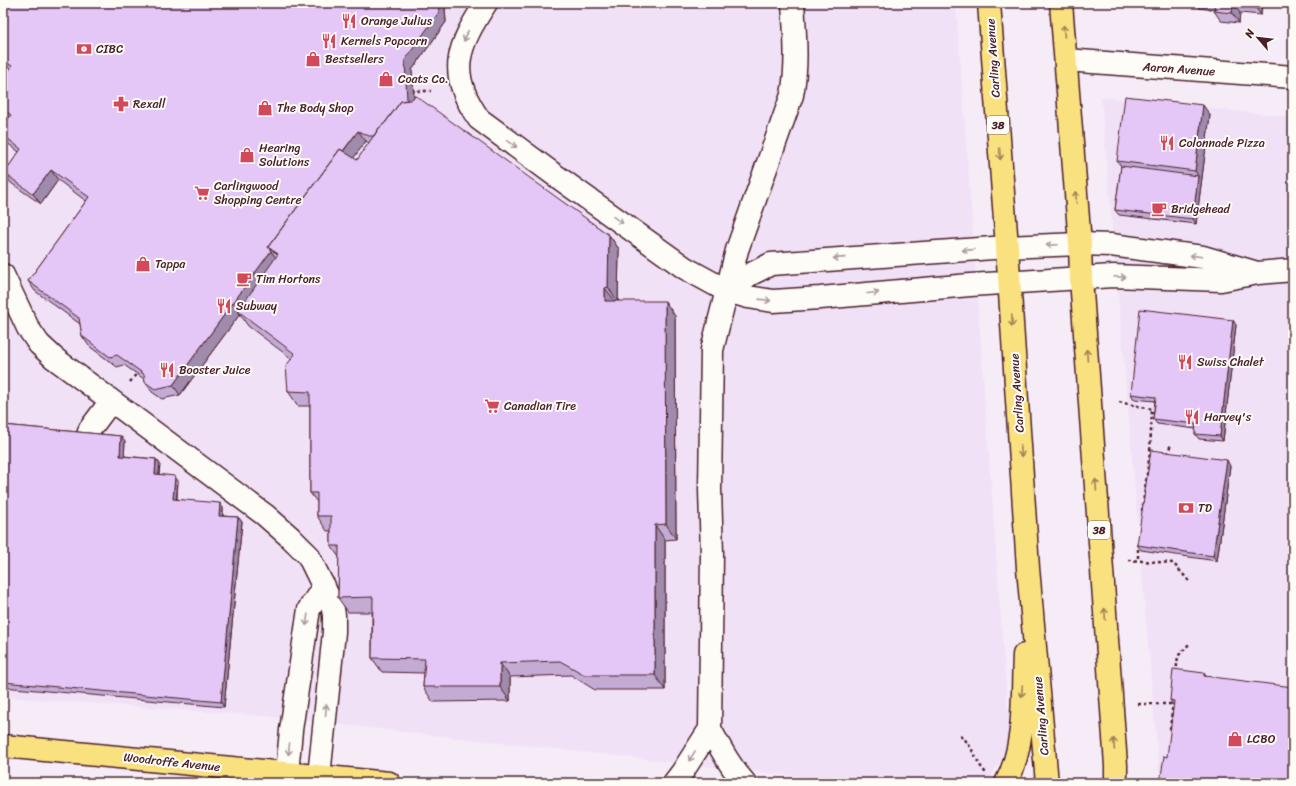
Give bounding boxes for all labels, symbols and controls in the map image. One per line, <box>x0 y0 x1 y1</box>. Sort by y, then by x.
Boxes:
place label: Orange Julius <box>361 10 433 32</box>
restaurant icon: Orange Julius <box>340 12 358 30</box>
street label: Carling Avenue <box>979 18 1007 98</box>
north arrow <box>1238 18 1278 58</box>
one-way arrow <box>1060 25 1067 38</box>
text: N <box>1239 25 1260 42</box>
place label: Kernels Popcorn <box>341 30 428 52</box>
one-way arrow <box>462 30 470 42</box>
restaurant icon: Kernels Popcorn <box>320 32 338 50</box>
place label: CIBC <box>96 38 123 60</box>
bank icon: CIBC <box>75 40 93 58</box>
place label: Bestsellers <box>325 48 384 70</box>
shop icon: Bestsellers <box>304 50 322 68</box>
street label: Aaron Avenue <box>1141 55 1216 83</box>
place label: Coats Co. <box>398 68 449 90</box>
shop icon: Coats Co. <box>377 70 395 88</box>
place label: Rexall <box>133 93 166 115</box>
pharmacy icon: Rexall <box>112 95 130 113</box>
place label: The Body Shop <box>277 97 354 119</box>
shop icon: The Body Shop <box>256 99 274 117</box>
road number: 38 <box>987 116 1009 134</box>
place label: Colonnade Pizza <box>1179 132 1265 154</box>
restaurant icon: Colonnade Pizza <box>1158 134 1176 152</box>
place label: Hearing Solutions <box>259 137 310 173</box>
one-way arrow <box>507 140 518 148</box>
shop icon: Hearing Solutions <box>238 146 256 164</box>
one-way arrow <box>997 147 1004 160</box>
place label: Carlingwood Shopping Centre <box>214 175 302 211</box>
supermarket icon: Carlingwood Shopping Centre <box>193 184 211 202</box>
one-way arrow <box>1073 191 1080 204</box>
place label: Bridgehead <box>1171 198 1230 220</box>
cafe icon: Bridgehead <box>1150 200 1168 218</box>
one-way arrow <box>612 216 623 224</box>
one-way arrow <box>1046 241 1059 249</box>
one-way arrow <box>962 246 975 253</box>
one-way arrow <box>1190 252 1203 259</box>
place label: Tappa <box>155 253 186 275</box>
shop icon: Tappa <box>134 255 152 273</box>
one-way arrow <box>833 255 846 262</box>
place label: Tim Hortons <box>256 268 321 290</box>
cafe icon: Tim Hortons <box>235 270 253 288</box>
one-way arrow <box>1113 273 1126 280</box>
one-way arrow <box>866 290 879 297</box>
place label: Subway <box>236 295 278 317</box>
one-way arrow <box>758 296 771 304</box>
restaurant icon: Subway <box>215 297 233 315</box>
one-way arrow <box>1008 314 1015 327</box>
one-way arrow <box>1083 349 1090 362</box>
place label: Swiss Chalet <box>1197 351 1265 373</box>
street label: Carling Avenue <box>1003 353 1031 433</box>
restaurant icon: Swiss Chalet <box>1176 353 1194 371</box>
place label: Booster Juice <box>179 359 251 381</box>
restaurant icon: Booster Juice <box>158 361 176 379</box>
place label: Canadian Tire <box>504 395 576 417</box>
supermarket icon: Canadian Tire <box>483 397 501 415</box>
place label: Harvey's <box>1204 406 1252 428</box>
restaurant icon: Harvey's <box>1183 408 1201 426</box>
one-way arrow <box>1017 444 1024 457</box>
one-way arrow <box>1093 479 1100 492</box>
place label: TD <box>1198 497 1213 519</box>
bank icon: TD <box>1177 499 1195 517</box>
road number: 38 <box>1088 521 1110 539</box>
one-way arrow <box>1102 608 1109 621</box>
one-way arrow <box>303 613 311 626</box>
street label: Carling Avenue <box>1027 676 1055 756</box>
one-way arrow <box>1019 684 1026 697</box>
one-way arrow <box>322 704 329 717</box>
place label: LCBO <box>1247 728 1276 750</box>
shop icon: LCBO <box>1226 730 1244 748</box>
one-way arrow <box>1111 738 1118 751</box>
one-way arrow <box>286 742 293 755</box>
street label: Woodroffe Avenue <box>122 746 222 778</box>
one-way arrow <box>688 750 696 762</box>

